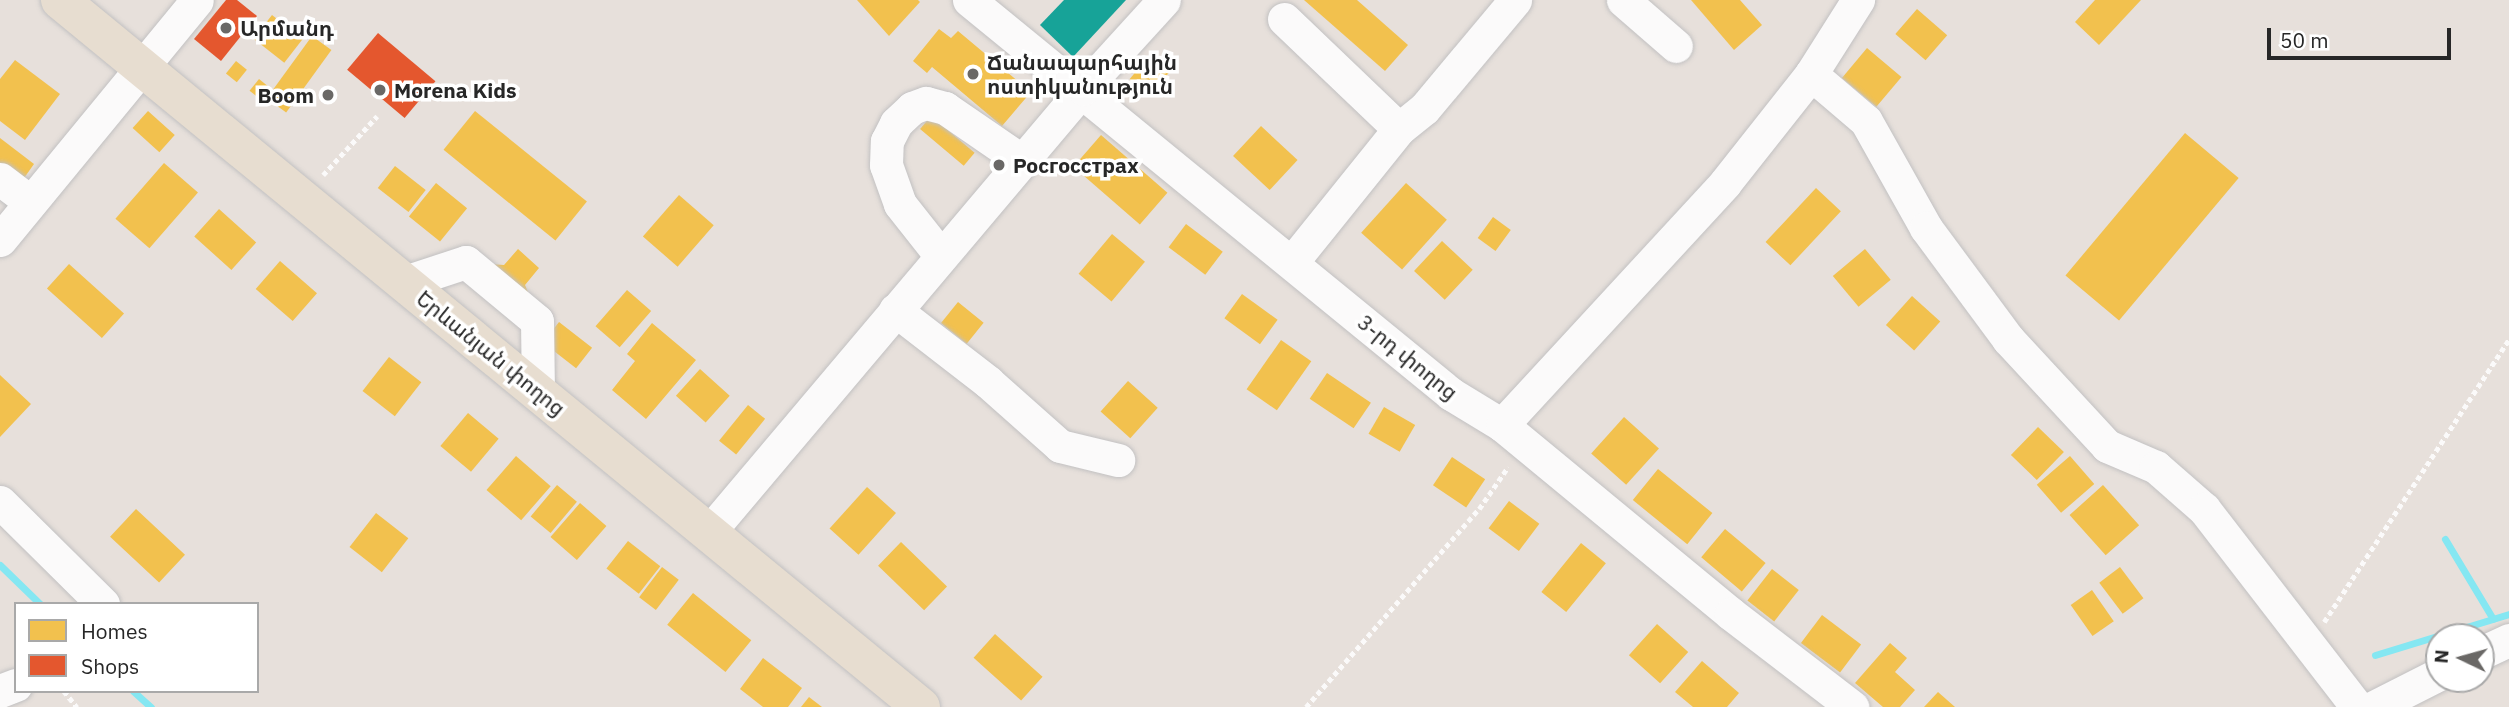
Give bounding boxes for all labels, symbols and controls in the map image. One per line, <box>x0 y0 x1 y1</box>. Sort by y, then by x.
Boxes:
scale bar <box>2271 14 2455 58</box>
place label: Արմանդ <box>240 15 334 41</box>
marker: Արմանդ <box>218 20 234 36</box>
text: 50 m <box>2280 26 2329 54</box>
place label: Ճանապարհային ոստիկանություն <box>987 49 1177 99</box>
marker: Ճանապարհային ոստիկանություն <box>965 66 981 82</box>
place label: Morena Kids <box>394 77 517 103</box>
place label: Boom <box>258 82 314 108</box>
marker: Morena Kids <box>372 82 388 98</box>
marker: Boom <box>320 87 336 103</box>
place label: Росгосстрах <box>1013 152 1139 178</box>
marker: Росгосстрах <box>991 157 1007 173</box>
street label: Երևանյան փողոց <box>412 285 570 421</box>
street label: 3-րդ փողոց <box>1353 309 1463 405</box>
legend <box>14 602 259 693</box>
text: Homes <box>81 617 148 645</box>
north arrow <box>2425 623 2495 693</box>
text: N <box>2429 648 2454 664</box>
text: Shops <box>81 652 139 680</box>

